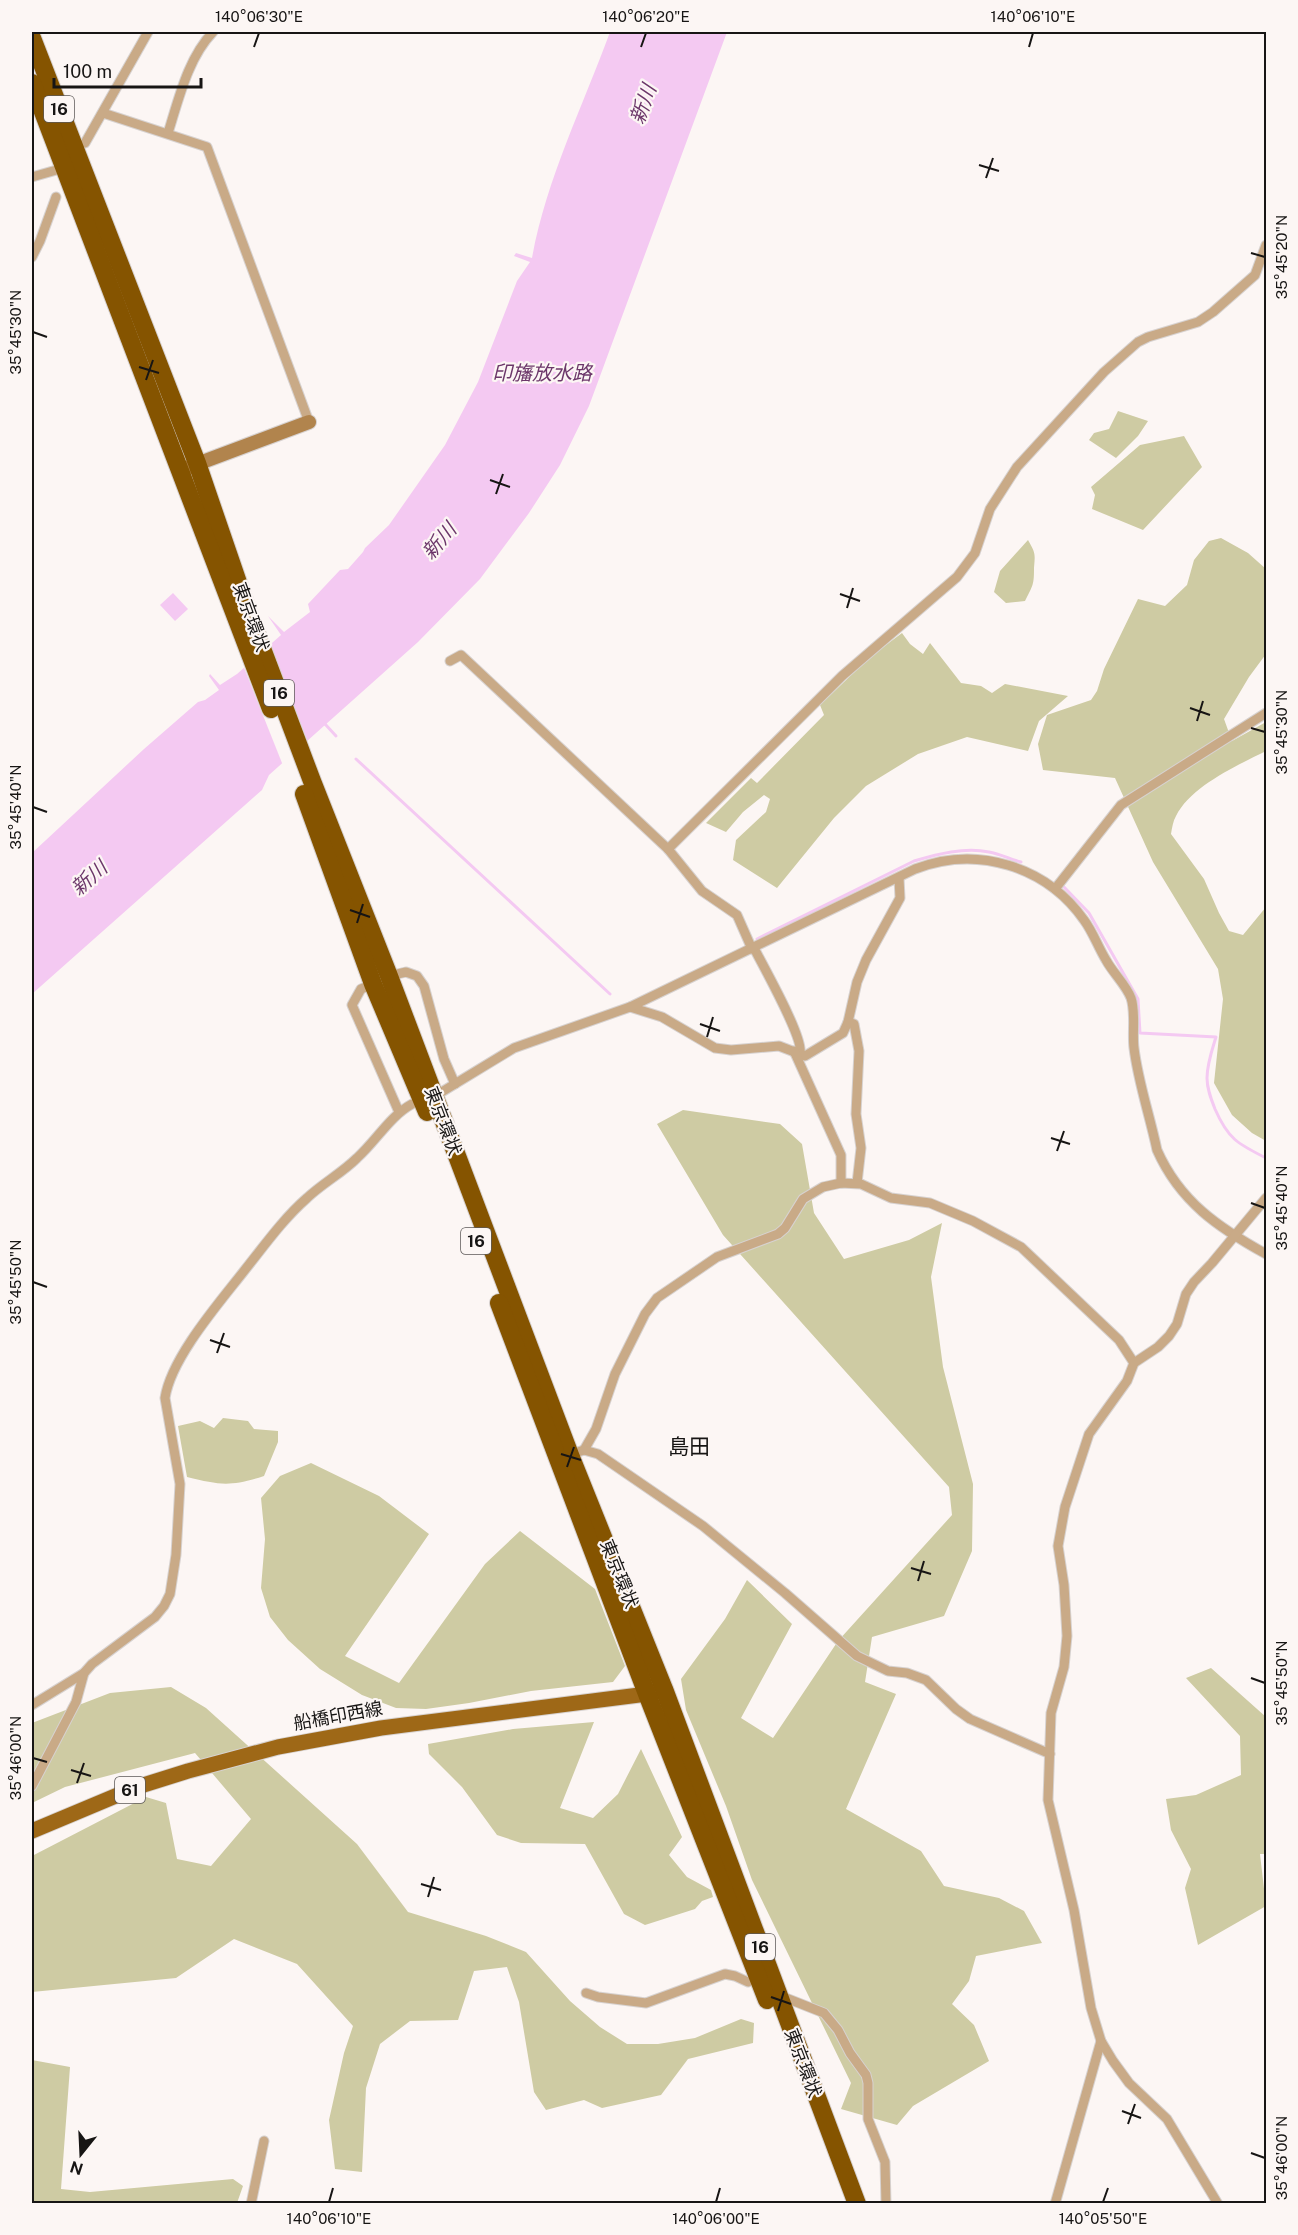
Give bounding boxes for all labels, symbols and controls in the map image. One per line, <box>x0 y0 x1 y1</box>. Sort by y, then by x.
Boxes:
text: 140°06'30"E <box>215 8 303 25</box>
text: 140°06'20"E <box>602 8 690 25</box>
text: 140°06'10"E <box>991 8 1075 25</box>
scale bar <box>54 51 201 89</box>
text: 100 m <box>63 61 112 82</box>
water label: 新川 <box>625 79 662 127</box>
road number: 16 <box>44 96 74 122</box>
text: 35°45'20"N <box>1273 215 1290 299</box>
text: 35°45'30"N <box>7 290 24 374</box>
water label: 印旛放水路 <box>492 361 594 385</box>
water label: 新川 <box>417 517 462 564</box>
street label: 東京環状 <box>229 579 274 654</box>
road number: 16 <box>264 680 294 706</box>
text: 35°45'30"N <box>1273 690 1290 774</box>
text: 35°45'40"N <box>7 765 24 849</box>
water label: 新川 <box>66 854 113 900</box>
street label: 東京環状 <box>421 1083 466 1158</box>
text: 35°45'40"N <box>1273 1166 1290 1250</box>
road number: 16 <box>461 1228 491 1254</box>
text: 35°45'50"N <box>7 1239 24 1325</box>
district label: 島田 <box>668 1434 710 1459</box>
street label: 東京環状 <box>596 1537 643 1611</box>
text: 35°45'50"N <box>1273 1640 1290 1726</box>
street label: 船橋印西線 <box>292 1697 384 1734</box>
text: 35°46'00"N <box>7 1716 24 1800</box>
road number: 61 <box>115 1777 145 1803</box>
road number: 16 <box>745 1934 775 1960</box>
street label: 東京環状 <box>781 2025 826 2100</box>
text: 35°46'00"N <box>1273 2116 1290 2200</box>
north arrow <box>51 2124 111 2184</box>
text: N <box>68 2157 85 2179</box>
text: 140°06'10"E <box>287 2210 371 2227</box>
text: 140°06'00"E <box>672 2210 760 2227</box>
text: 140°05'50"E <box>1059 2210 1147 2227</box>

